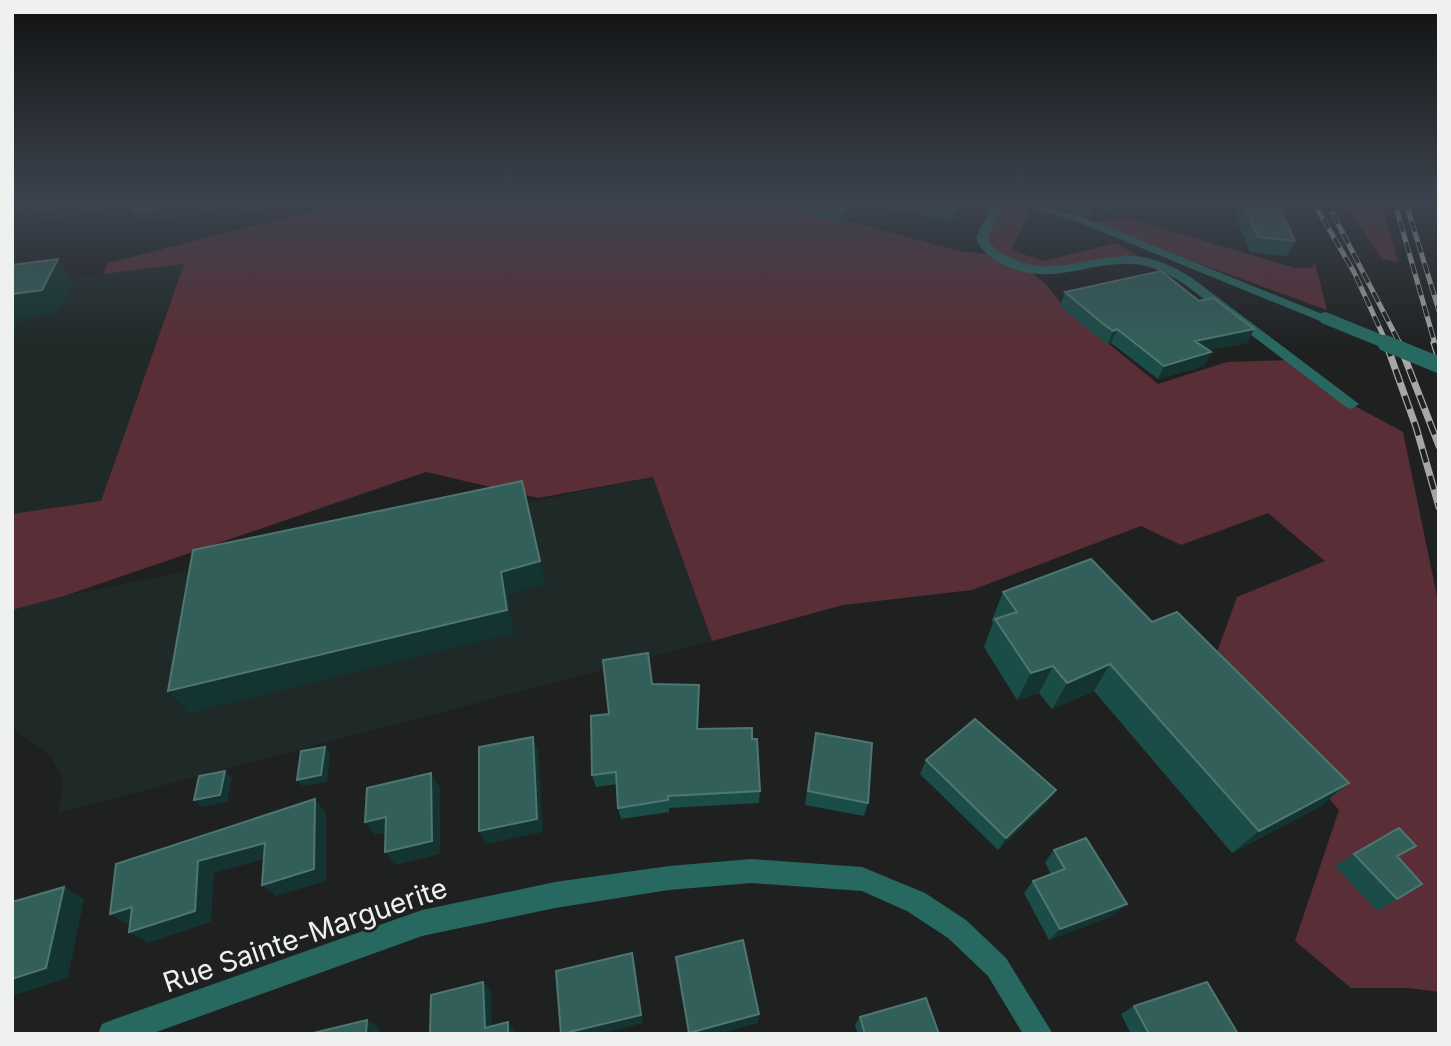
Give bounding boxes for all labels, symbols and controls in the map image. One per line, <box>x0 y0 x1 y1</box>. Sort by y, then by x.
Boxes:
street label: Rue Sainte-Marguerite <box>159 870 451 1000</box>

